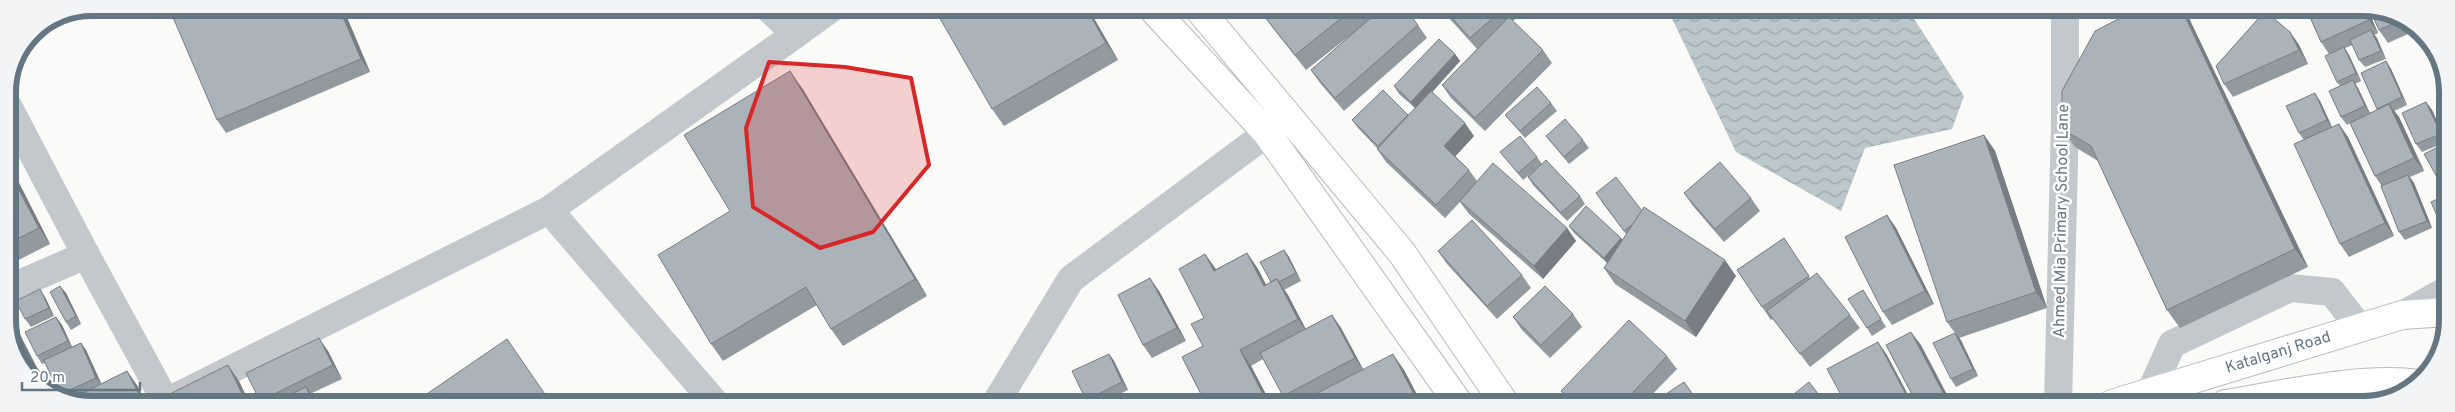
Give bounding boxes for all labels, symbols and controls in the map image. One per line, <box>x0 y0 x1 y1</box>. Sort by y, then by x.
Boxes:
street label: Ahmed Mia Primary School Lane <box>2050 104 2074 338</box>
street label: Katalganj Road <box>2223 327 2333 379</box>
scale bar <box>22 360 140 392</box>
text: 20 m <box>30 369 65 388</box>

